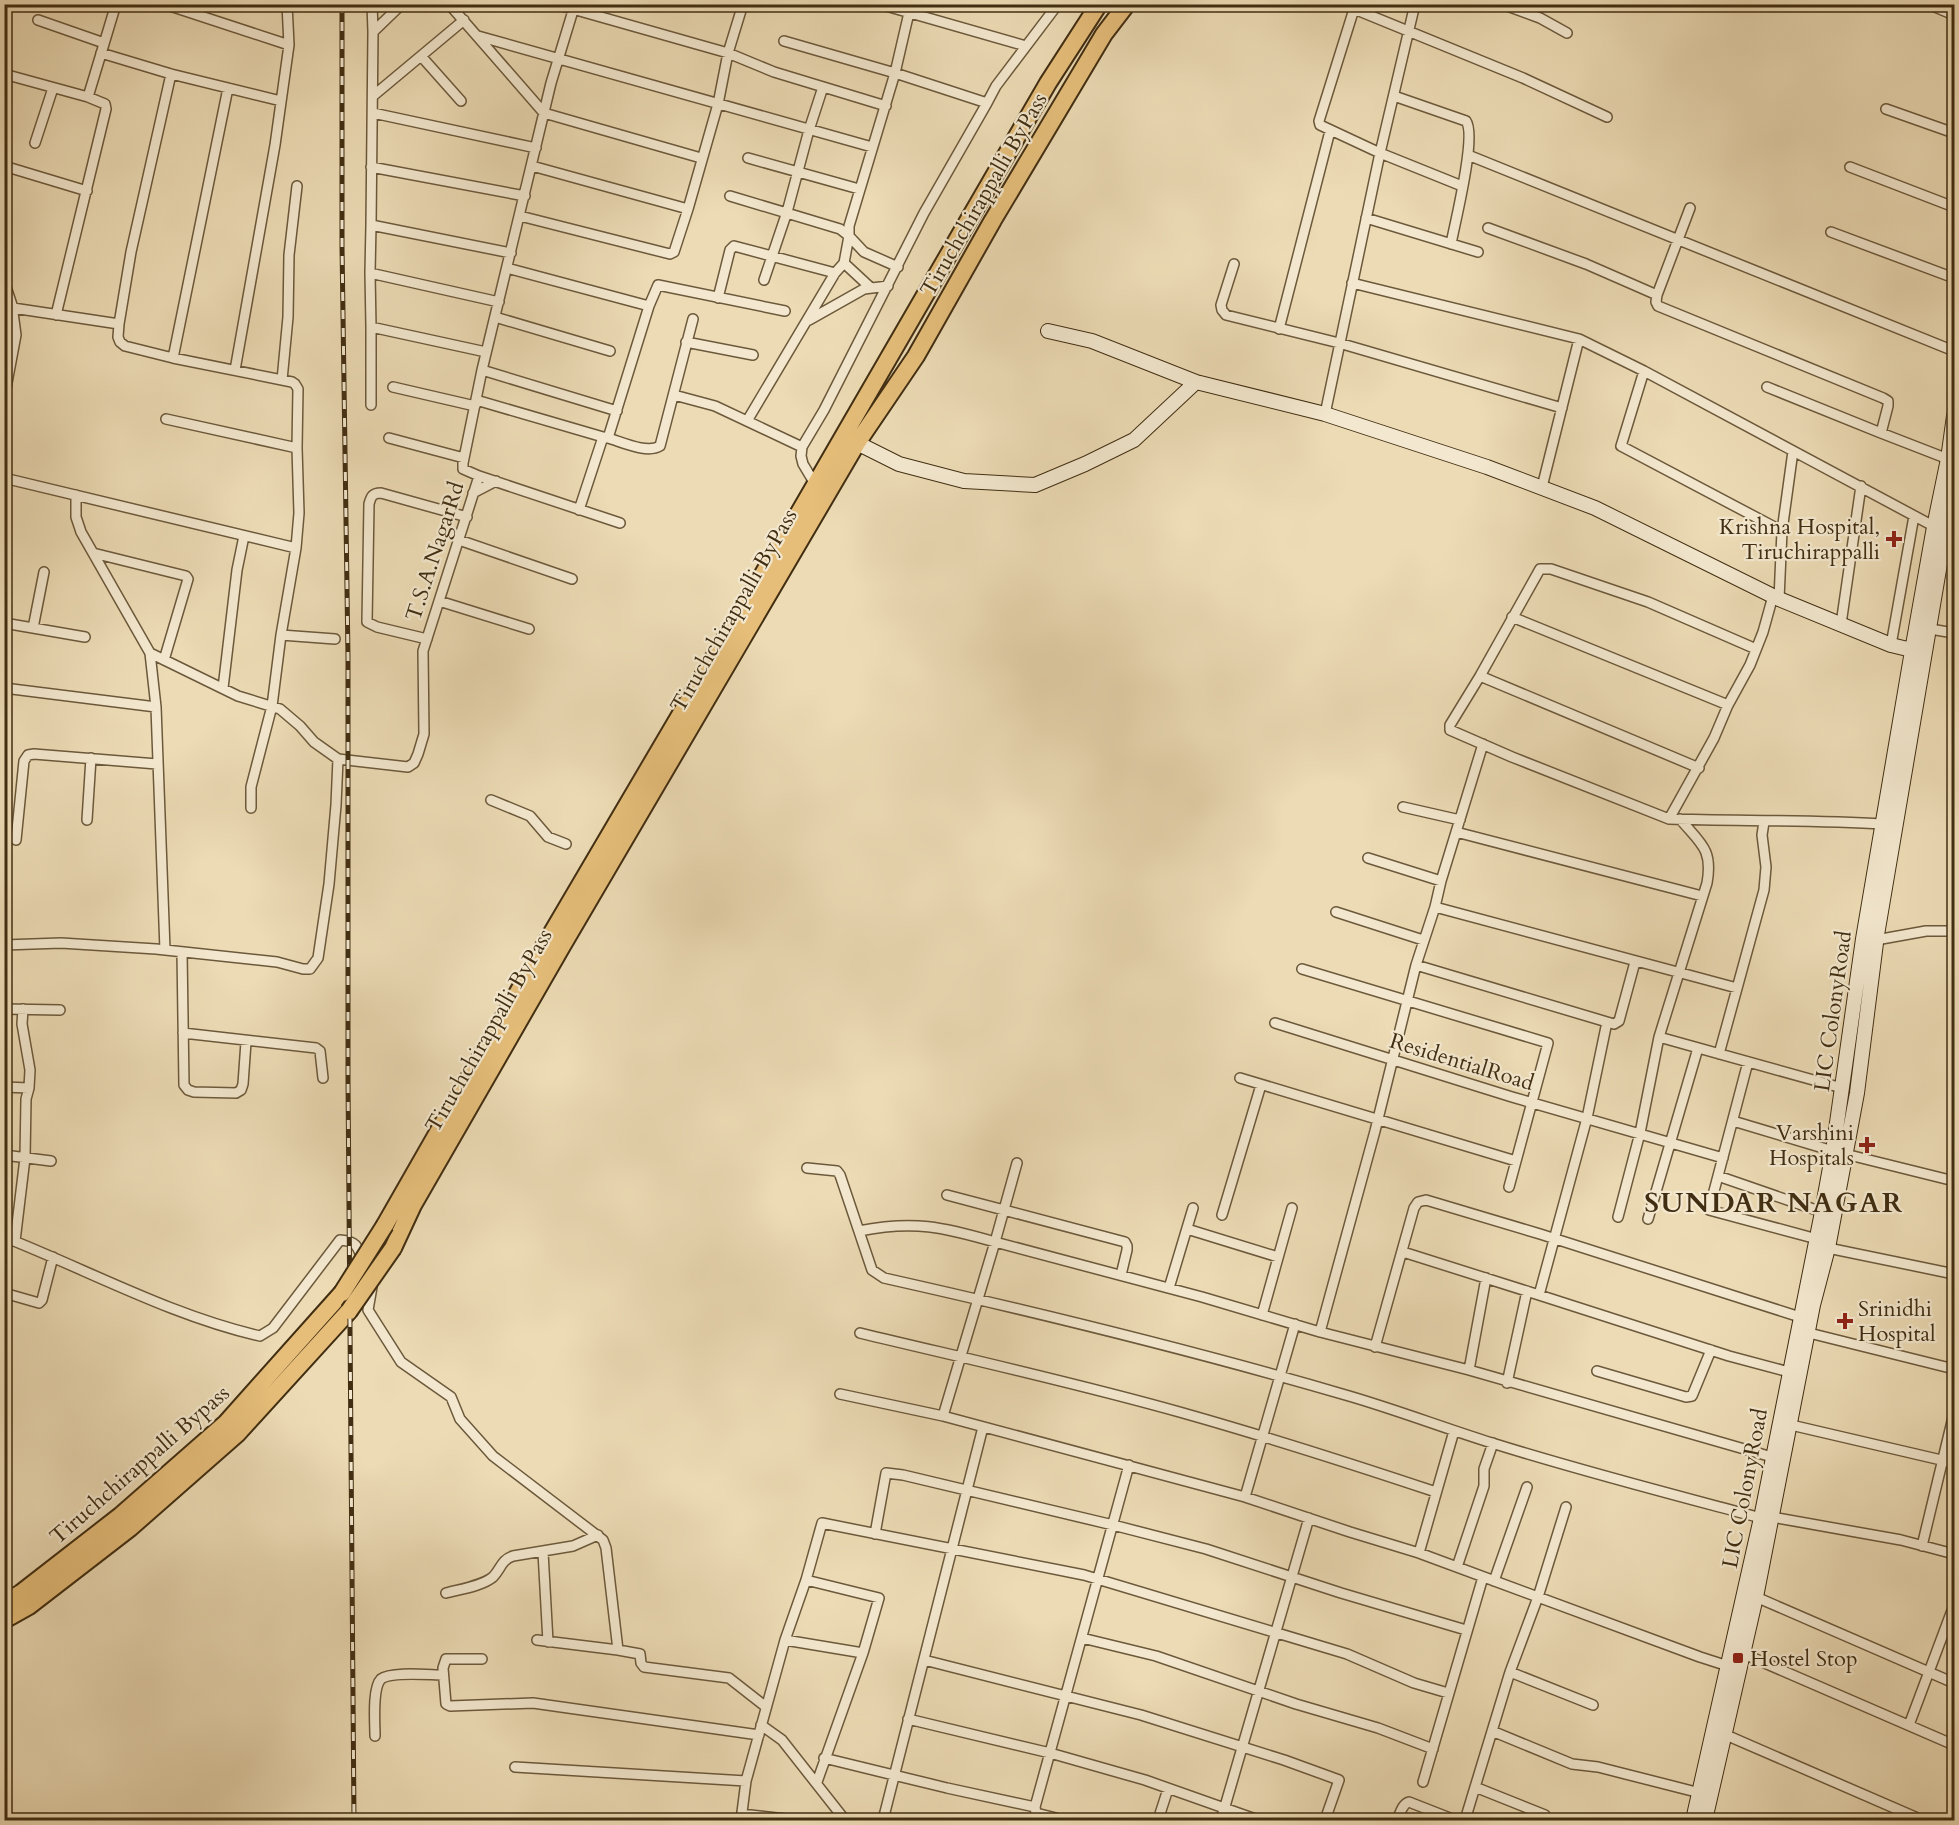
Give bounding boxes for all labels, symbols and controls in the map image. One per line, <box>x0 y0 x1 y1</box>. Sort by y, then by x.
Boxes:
street label: Tiruchchirappalli ByPass <box>913 87 1054 302</box>
street label: T.S.A.NagarRd <box>398 478 472 625</box>
street label: Tiruchchirappalli ByPass <box>663 503 804 718</box>
place label: Krishna Hospital, Tiruchirappalli <box>1719 512 1880 567</box>
marker: Krishna Hospital, Tiruchirappalli <box>1885 530 1903 548</box>
street label: Tiruchchirappalli ByPass <box>418 923 559 1138</box>
street label: LIC ColonyRoad <box>1807 928 1859 1094</box>
street label: ResidentialRoad <box>1386 1026 1538 1098</box>
place label: Varshini Hospitals <box>1769 1118 1854 1173</box>
marker: Varshini Hospitals <box>1858 1136 1876 1154</box>
district label: SUNDAR NAGAR <box>1644 1184 1904 1222</box>
place label: Srinidhi Hospital <box>1858 1294 1936 1349</box>
marker: Srinidhi Hospital <box>1836 1312 1854 1330</box>
street label: Tiruchchirappalli Bypass <box>43 1378 236 1551</box>
street label: LIC ColonyRoad <box>1715 1405 1775 1571</box>
place label: Hostel Stop <box>1750 1644 1858 1674</box>
marker: Hostel Stop <box>1731 1651 1745 1665</box>

